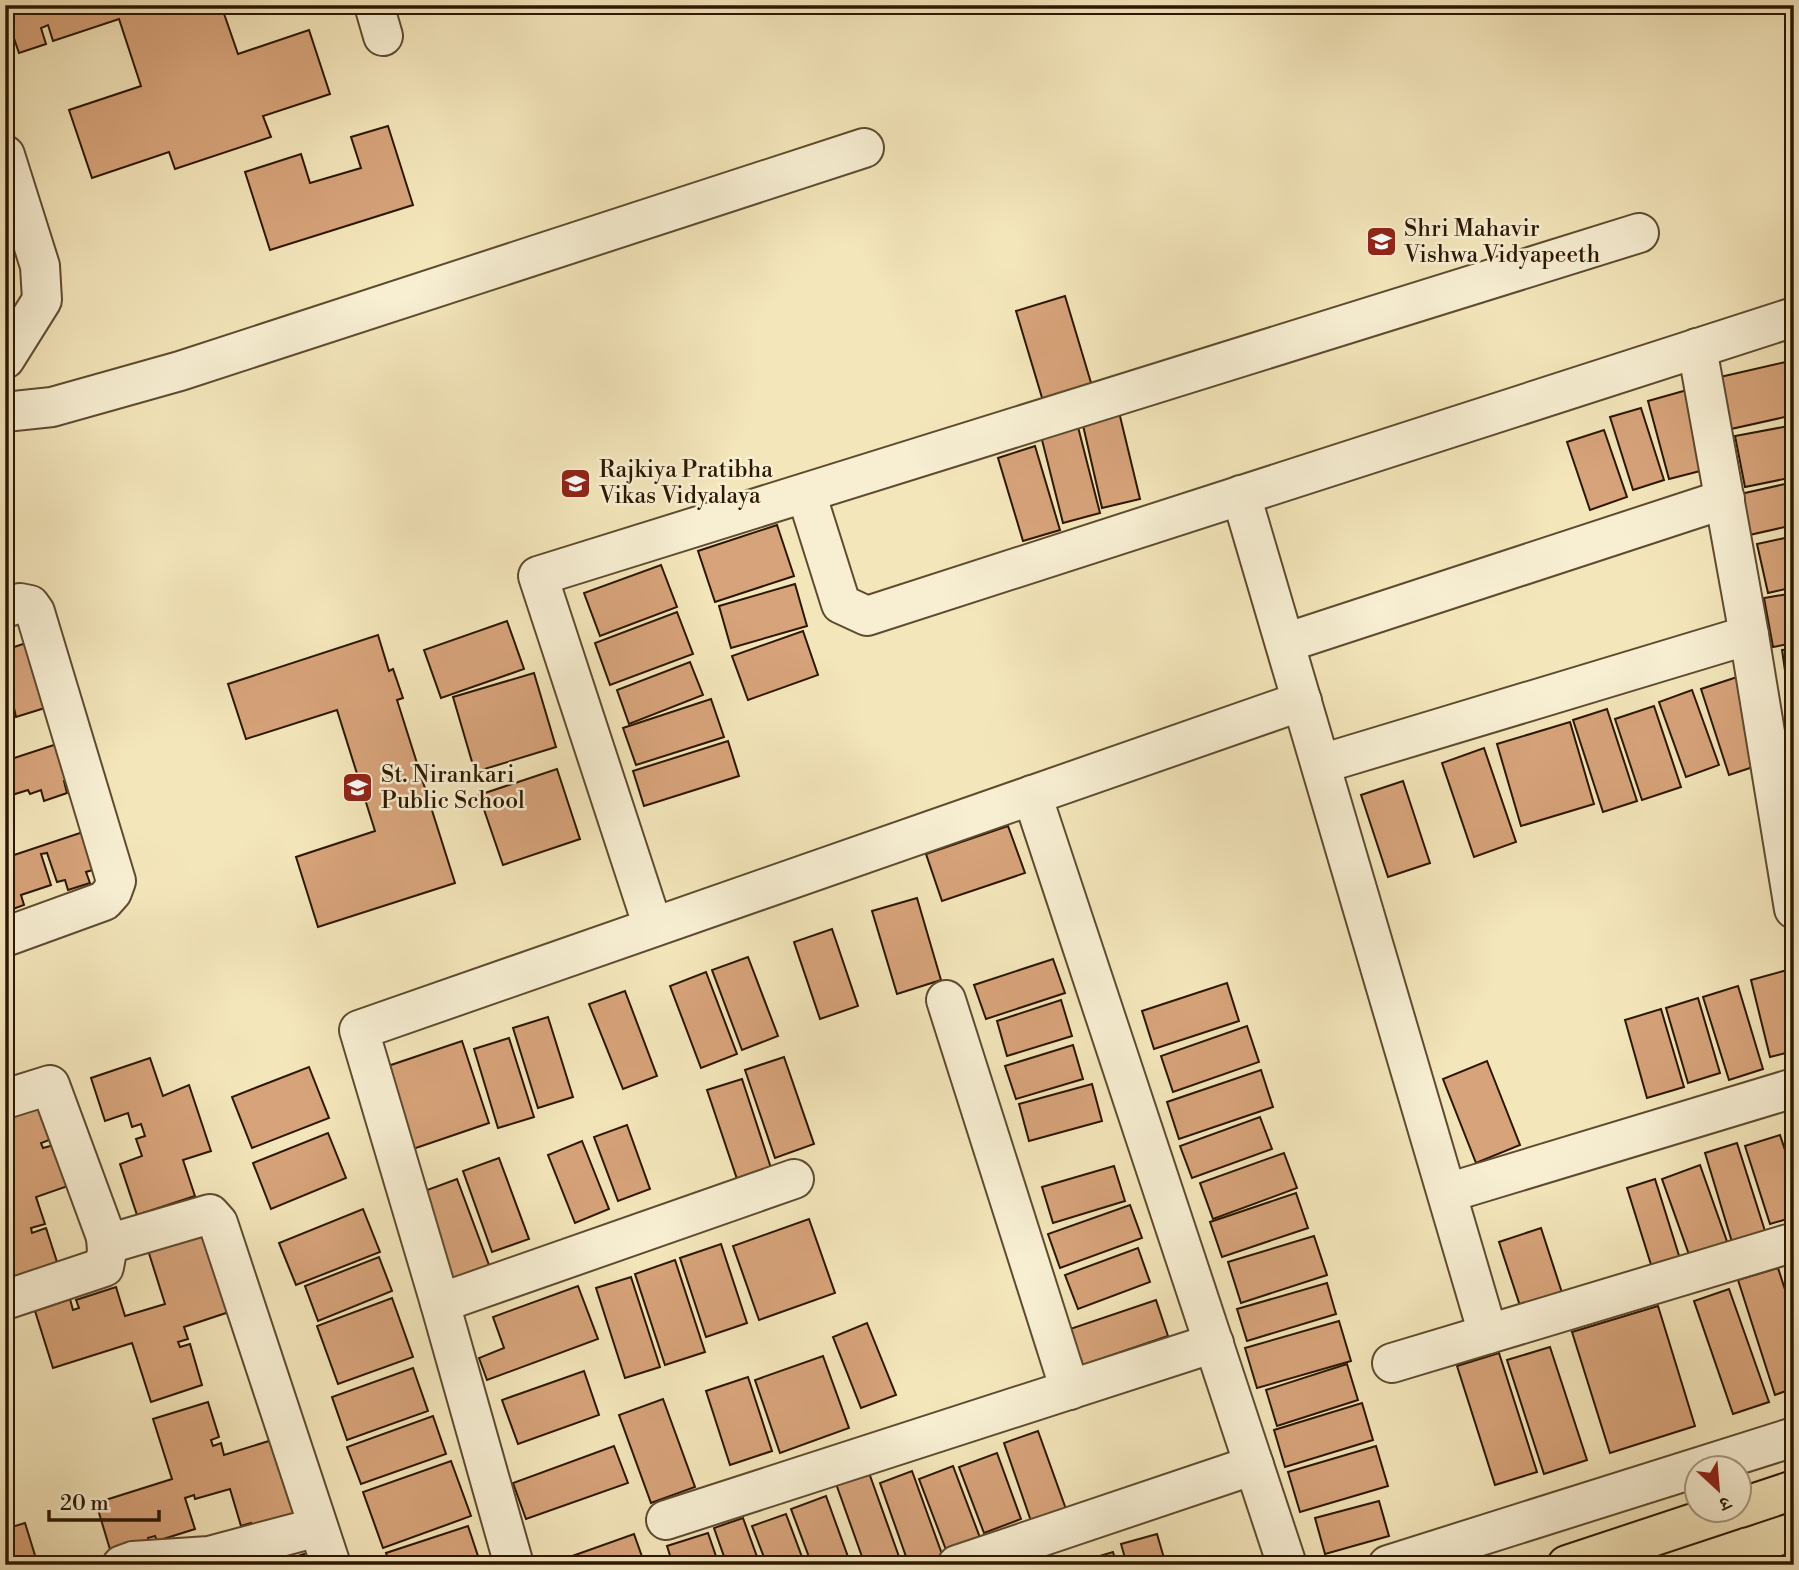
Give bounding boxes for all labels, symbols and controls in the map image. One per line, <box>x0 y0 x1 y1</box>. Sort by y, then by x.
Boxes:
place label: Shri Mahavir Vishwa Vidyapeeth <box>1403 215 1600 269</box>
school or university icon: Shri Mahavir Vishwa Vidyapeeth <box>1364 225 1398 259</box>
place label: Rajkiya Pratibha Vikas Vidyalaya <box>598 456 773 510</box>
school or university icon: Rajkiya Pratibha Vikas Vidyalaya <box>559 466 593 500</box>
place label: St. Nirankari Public School <box>381 761 525 815</box>
school or university icon: St. Nirankari Public School <box>341 771 375 805</box>
north arrow <box>1684 1454 1754 1524</box>
scale bar <box>49 1479 159 1523</box>
text: उ <box>1714 1490 1736 1517</box>
text: 20 m <box>60 1491 109 1517</box>

